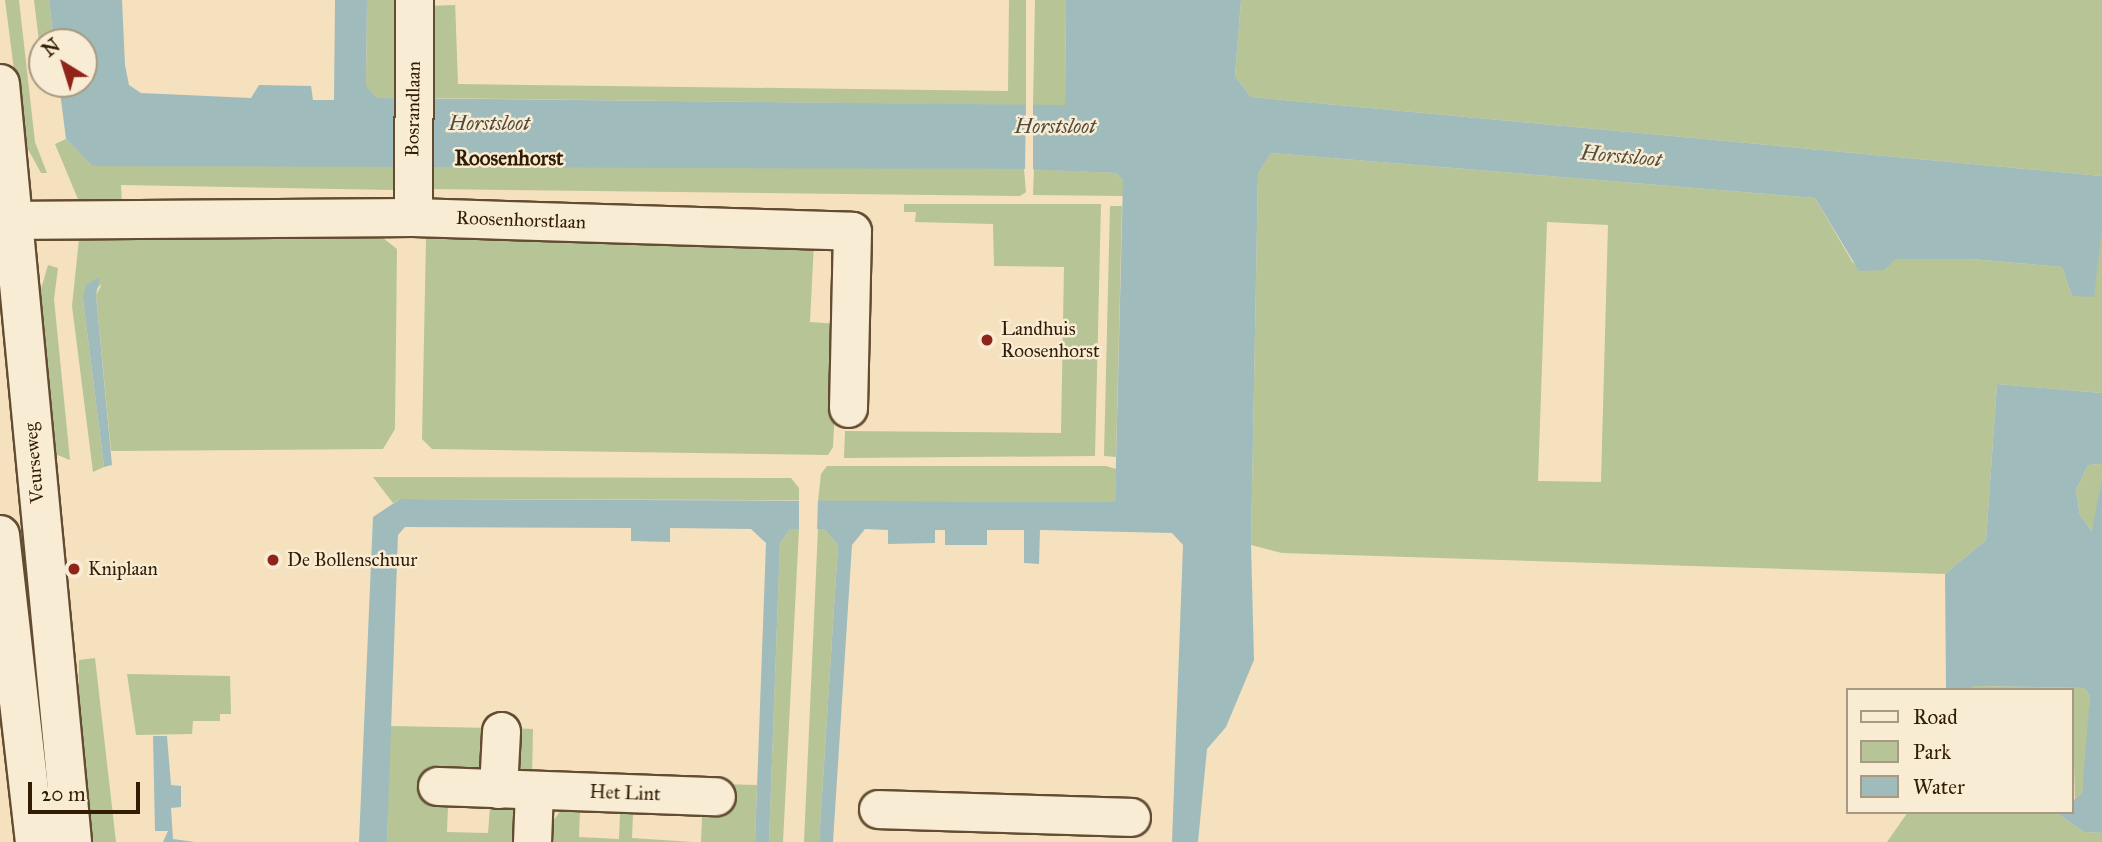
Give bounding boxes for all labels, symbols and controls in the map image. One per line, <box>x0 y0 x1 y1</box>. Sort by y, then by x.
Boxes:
north arrow <box>28 28 98 98</box>
text: N <box>38 34 64 62</box>
street label: Bosrandlaan <box>401 61 425 157</box>
water label: Horstsloot <box>448 110 530 136</box>
water label: Horstsloot <box>1014 113 1096 139</box>
water label: Horstsloot <box>1579 140 1663 172</box>
district label: Roosenhorst <box>454 145 564 171</box>
street label: Roosenhorstlaan <box>456 206 586 234</box>
place label: Landhuis Roosenhorst <box>1001 318 1100 362</box>
marker: Landhuis Roosenhorst <box>979 332 995 348</box>
street label: Veurseweg <box>19 422 49 504</box>
place label: De Bollenschuur <box>287 549 417 571</box>
marker: De Bollenschuur <box>265 552 281 568</box>
place label: Kniplaan <box>88 558 158 580</box>
marker: Kniplaan <box>66 561 82 577</box>
legend <box>1846 688 2074 814</box>
text: Road <box>1913 704 1958 730</box>
text: Park <box>1913 739 1951 765</box>
scale bar <box>32 768 144 812</box>
text: Water <box>1913 774 1965 800</box>
street label: Het Lint <box>589 780 661 806</box>
text: 20 m <box>41 781 86 807</box>

